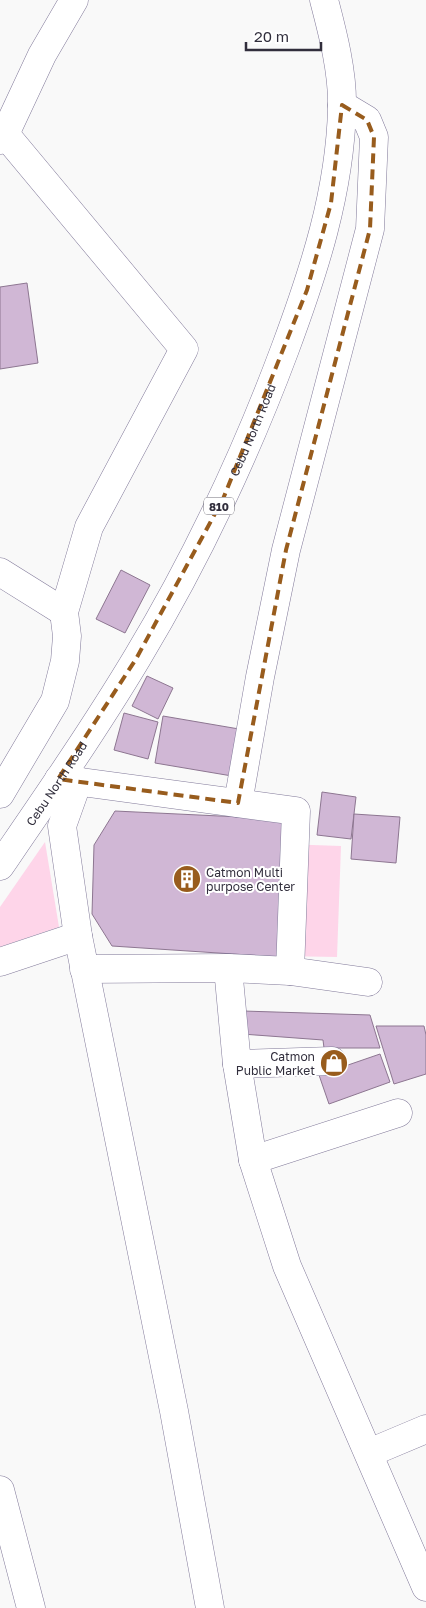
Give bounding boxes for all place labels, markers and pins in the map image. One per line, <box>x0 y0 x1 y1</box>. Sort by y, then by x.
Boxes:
building icon: Catmon Multi purpose Center <box>172 864 202 894</box>
place label: Catmon Multi purpose Center <box>206 865 295 894</box>
shop icon: Catmon Public Market <box>319 1048 349 1078</box>
place label: Catmon Public Market <box>236 1049 315 1078</box>

